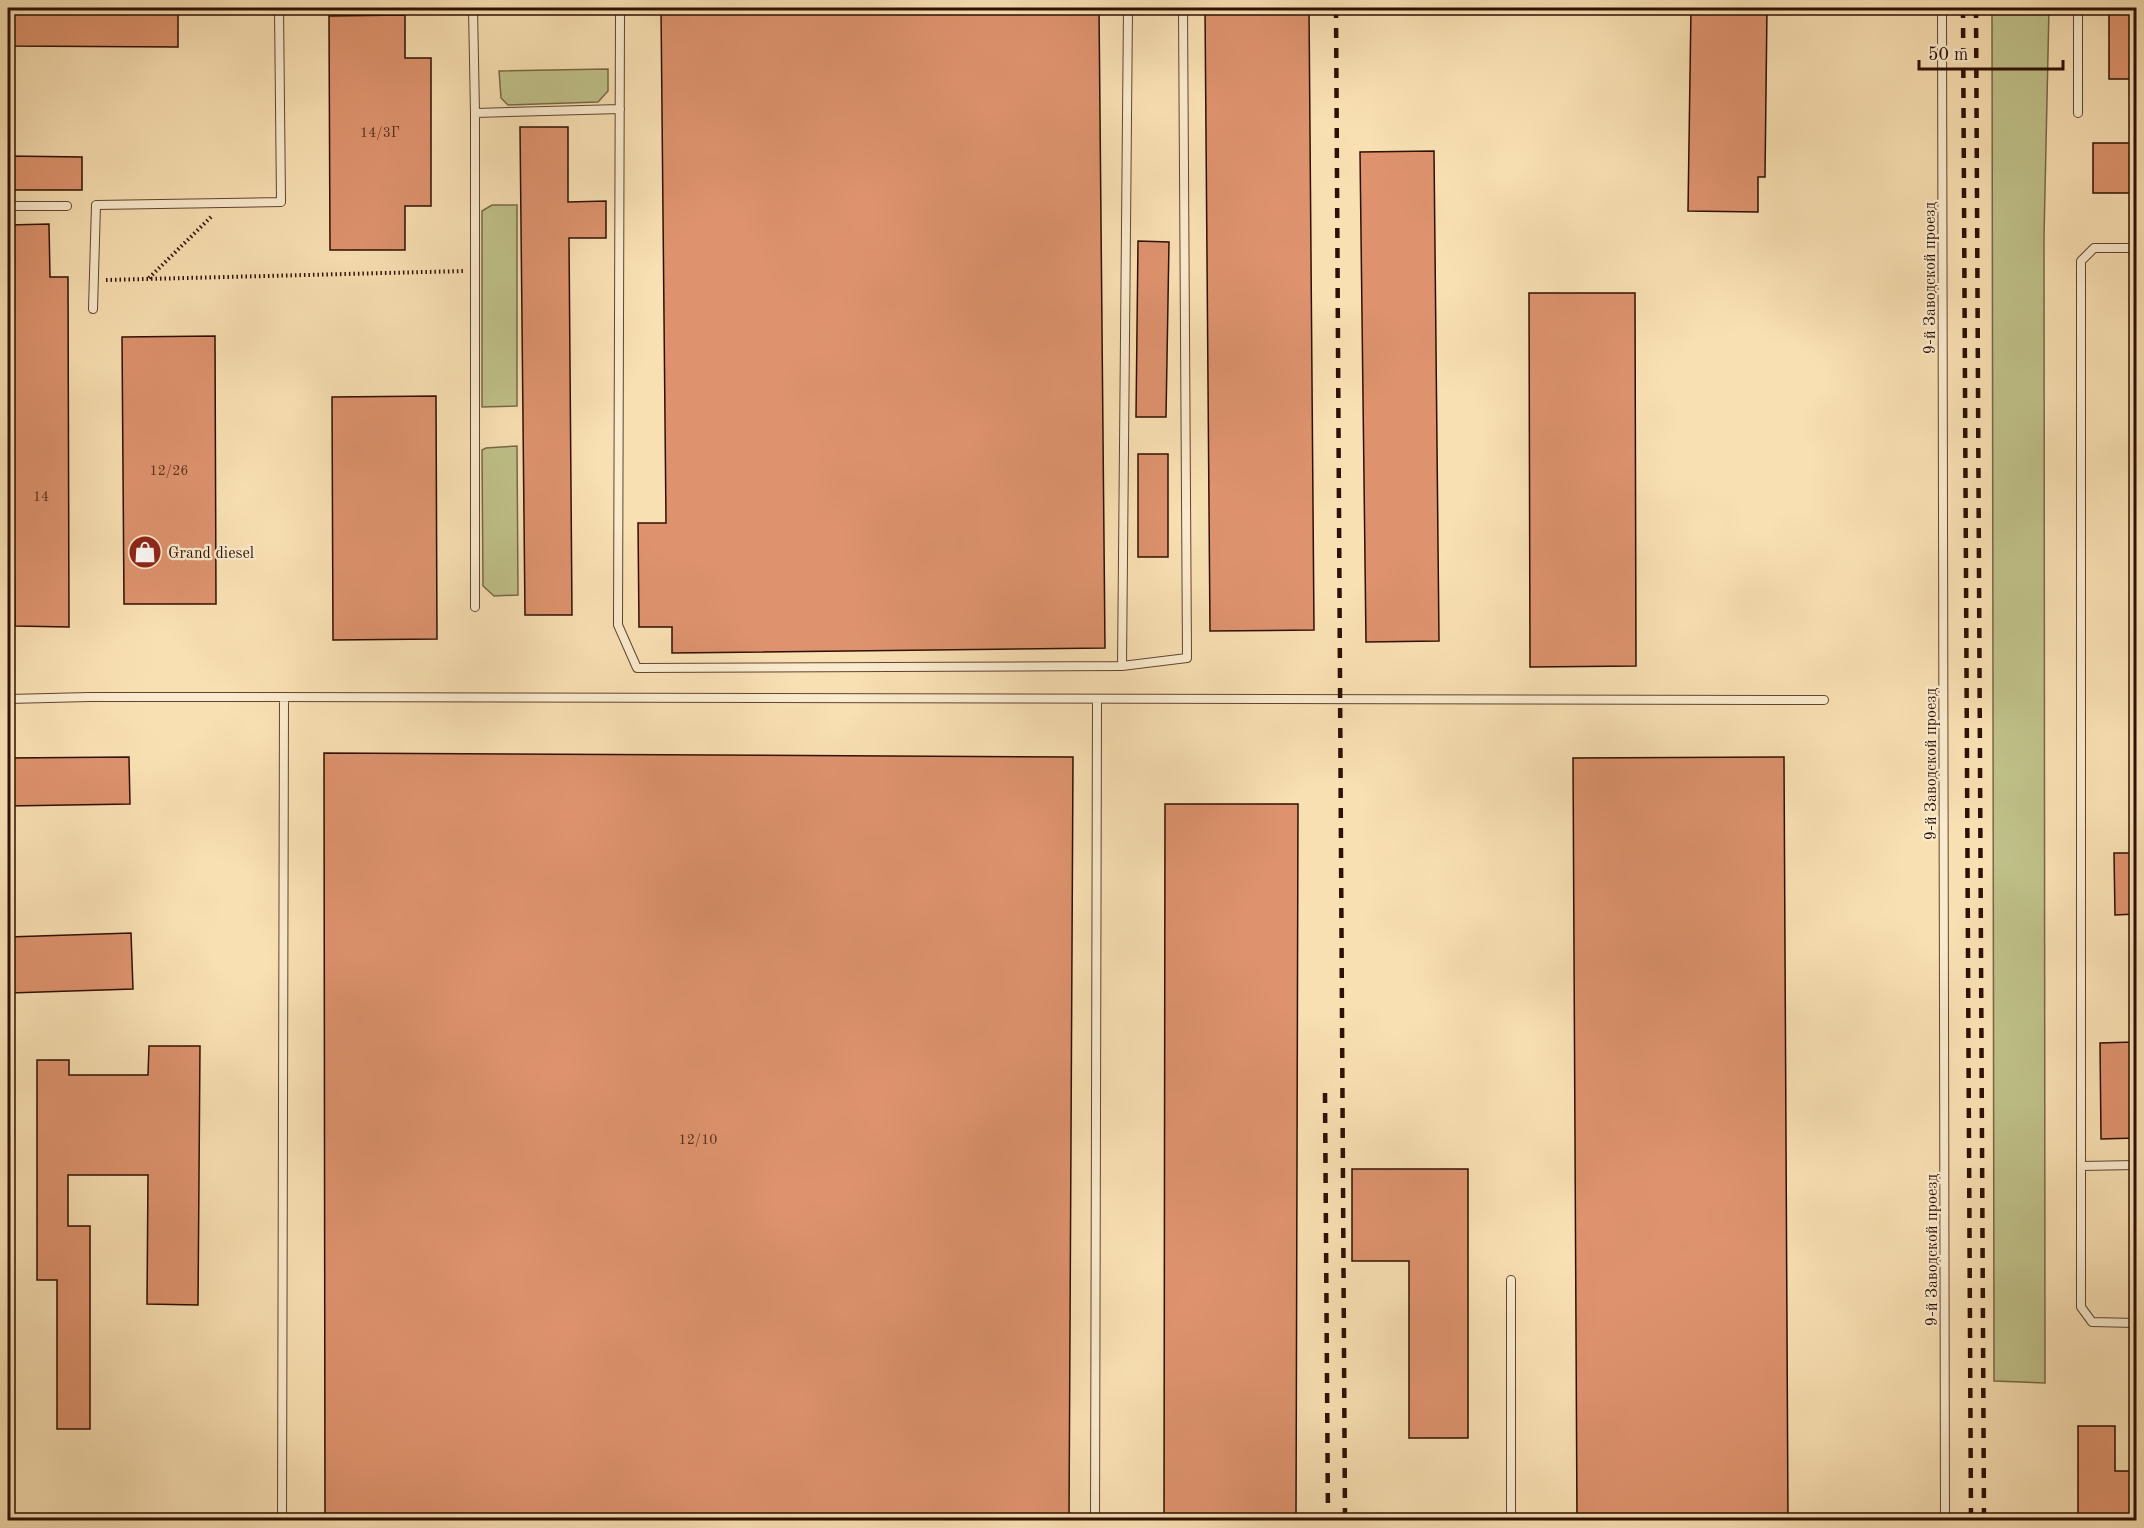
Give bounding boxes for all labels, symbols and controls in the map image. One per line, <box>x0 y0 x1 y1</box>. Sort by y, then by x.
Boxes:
scale bar <box>1919 33 2063 71</box>
text: 50 m <box>1928 46 1968 64</box>
house number: 14/3Г <box>360 126 400 140</box>
street label: 9-й Заводской проезд <box>1923 202 1939 354</box>
house number: 12/26 <box>150 464 188 478</box>
house number: 14 <box>33 490 49 504</box>
shop icon: Grand diesel <box>127 534 163 570</box>
place label: Grand diesel <box>168 546 254 562</box>
street label: 9-й Заводской проезд <box>1924 688 1940 840</box>
house number: 12/10 <box>679 1133 717 1147</box>
street label: 9-й Заводской проезд <box>1925 1174 1941 1326</box>

